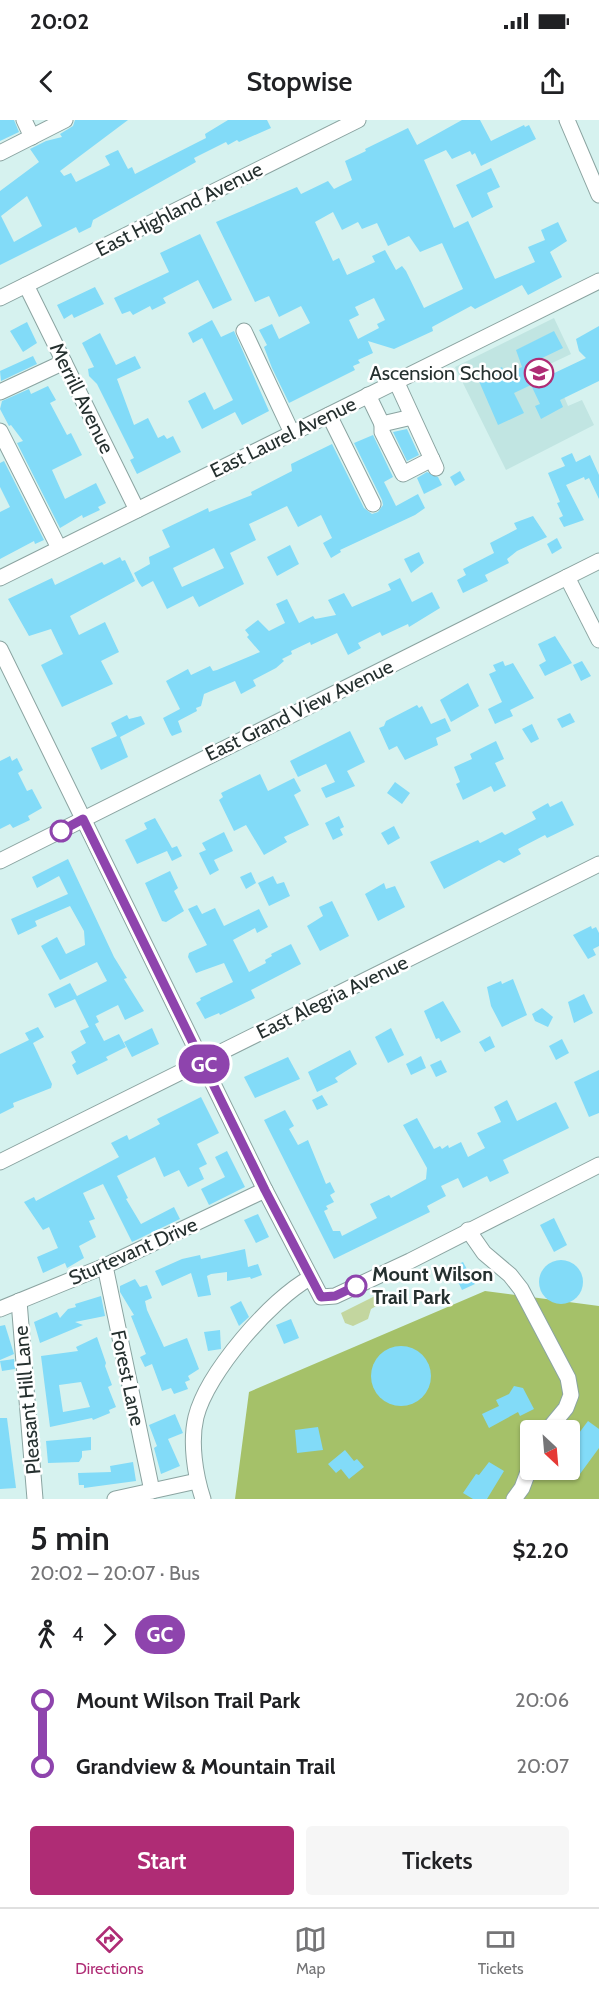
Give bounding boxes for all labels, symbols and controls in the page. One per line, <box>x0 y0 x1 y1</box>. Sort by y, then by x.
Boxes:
text: 20:02 <box>30 8 89 35</box>
icon: back <box>30 65 63 98</box>
text: Stopwise <box>247 65 352 98</box>
icon: share <box>536 65 569 98</box>
street label: East Highland Avenue <box>92 157 266 261</box>
street label: Merrill Avenue <box>45 339 119 457</box>
school or university icon: Ascension School <box>523 357 555 389</box>
place label: Ascension School <box>370 361 518 385</box>
street label: East Laurel Avenue <box>206 391 360 483</box>
street label: East Grand View Avenue <box>201 654 397 766</box>
unlabelled marker <box>50 820 72 842</box>
street label: East Alegria Avenue <box>252 950 412 1044</box>
line badge: GC <box>177 1044 231 1084</box>
text: GC <box>191 1052 217 1077</box>
street label: Sturtevant Drive <box>65 1212 201 1290</box>
place label: Mount Wilson Trail Park <box>372 1262 493 1309</box>
marker: Mount Wilson Trail Park <box>345 1275 367 1297</box>
street label: Pleasant Hill Lane <box>9 1325 45 1475</box>
street label: Forest Lane <box>106 1328 150 1428</box>
north arrow <box>520 1420 580 1480</box>
map controls <box>520 1420 580 1480</box>
text: 5 min <box>30 1518 110 1558</box>
text: $2.20 <box>513 1537 569 1564</box>
text: 20:02 – 20:07 · Bus <box>30 1561 200 1585</box>
icon: walk <box>30 1618 63 1651</box>
icon: forward <box>93 1618 126 1651</box>
text: 4 <box>72 1622 84 1646</box>
text: GC <box>147 1622 173 1647</box>
text: Mount Wilson Trail Park <box>76 1687 301 1714</box>
text: 20:06 <box>515 1688 569 1712</box>
text: Grandview & Mountain Trail <box>76 1753 336 1780</box>
text: 20:07 <box>517 1754 569 1778</box>
button: Start <box>30 1826 294 1895</box>
button: Tickets <box>306 1826 569 1895</box>
tab: Directions <box>75 1923 144 1978</box>
tab: Map <box>294 1923 327 1978</box>
tab: Tickets <box>478 1923 524 1978</box>

